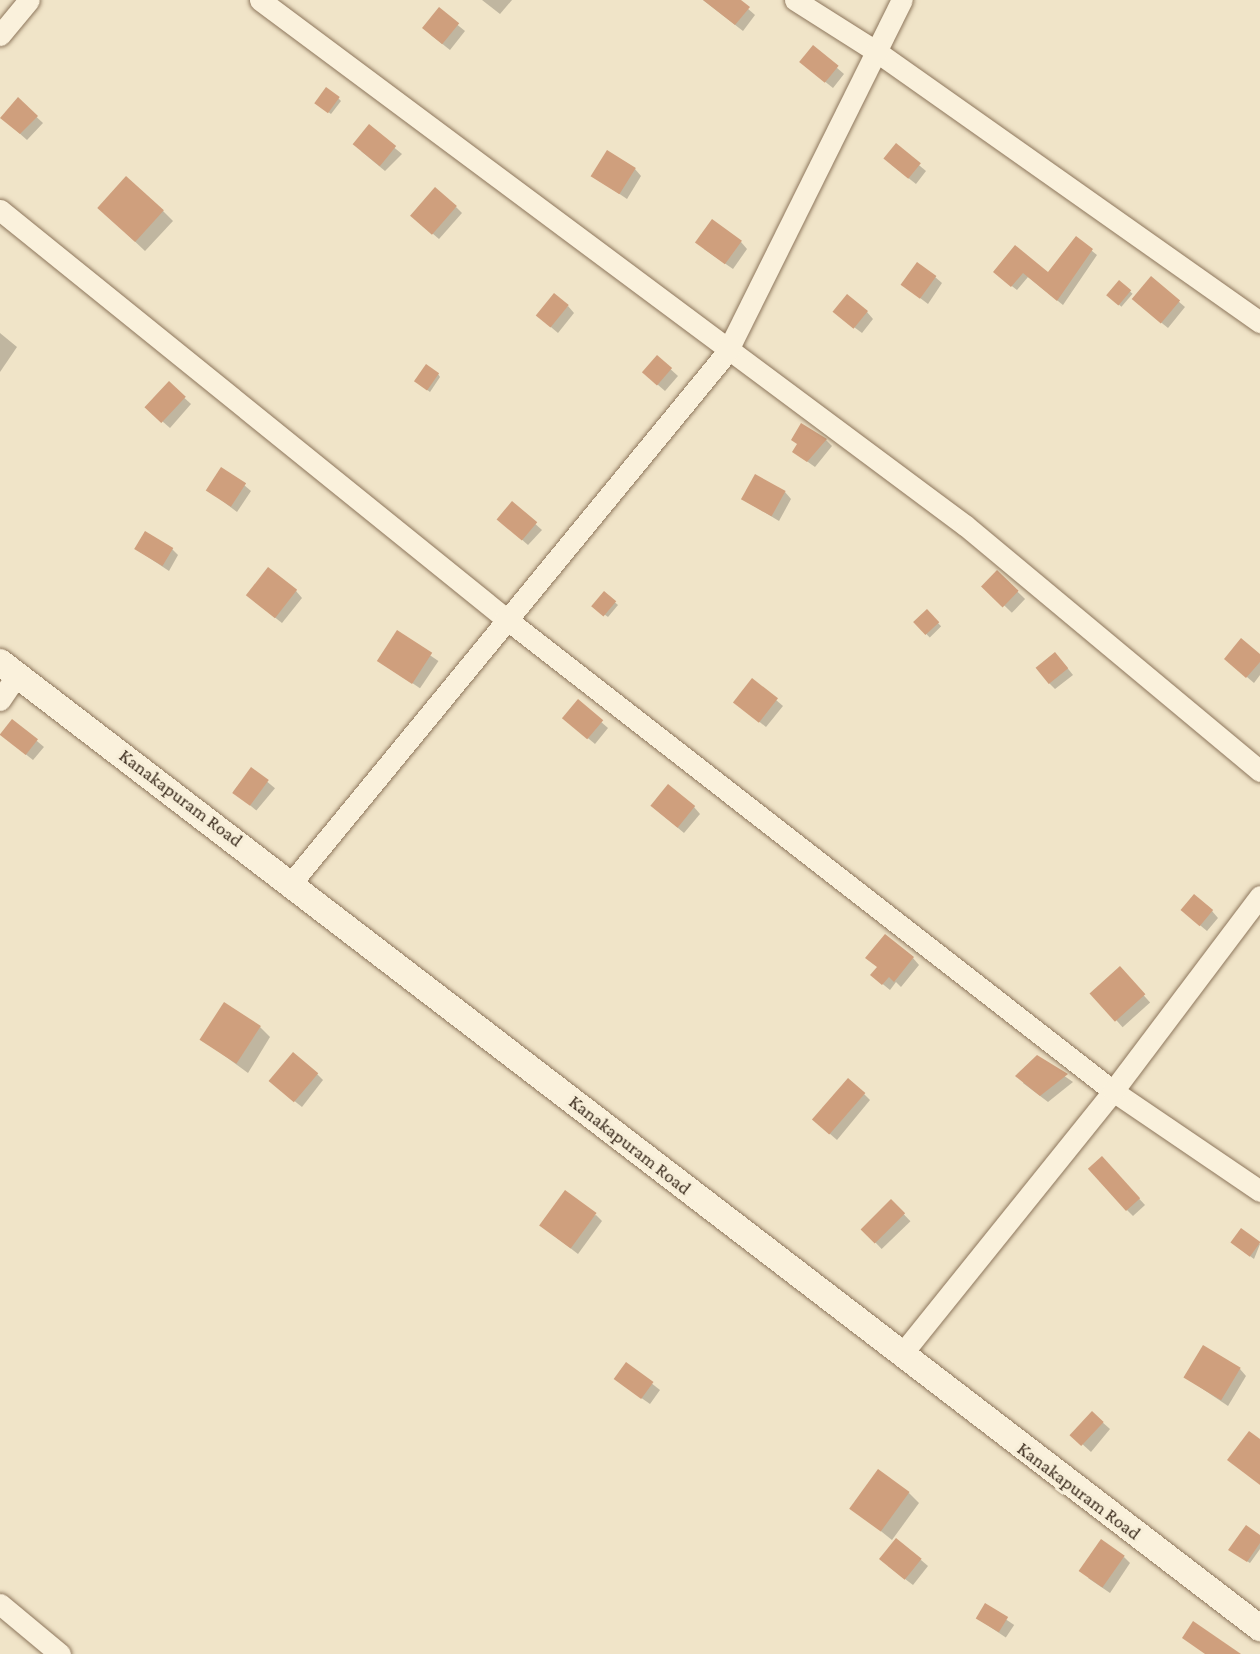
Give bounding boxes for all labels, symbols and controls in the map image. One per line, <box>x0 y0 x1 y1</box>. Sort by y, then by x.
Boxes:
street label: Kanakapuram Road <box>115 744 247 852</box>
street label: Kanakapuram Road <box>564 1090 696 1200</box>
street label: Kanakapuram Road <box>1013 1437 1145 1545</box>

